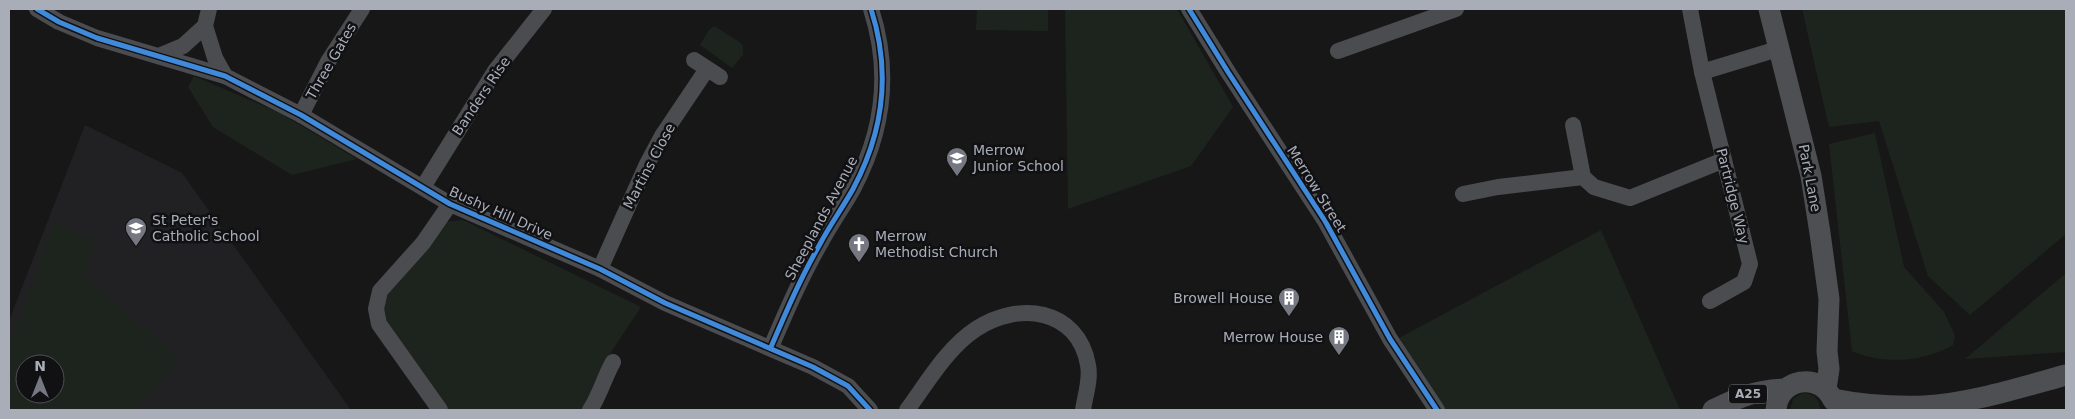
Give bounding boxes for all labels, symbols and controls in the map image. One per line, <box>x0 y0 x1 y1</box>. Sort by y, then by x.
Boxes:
street label: Three Gates <box>302 20 359 103</box>
street label: Banders Rise <box>449 54 513 138</box>
street label: Martins Close <box>620 120 678 212</box>
place label: Merrow Junior School <box>972 142 1064 174</box>
street label: Merrow Street <box>1284 143 1350 236</box>
street label: Park Lane <box>1796 143 1824 213</box>
school or university icon: Merrow Junior School <box>945 146 969 177</box>
street label: Partridge Way <box>1713 147 1753 245</box>
street label: Sheeplands Avenue <box>782 153 860 283</box>
street label: Bushy Hill Drive <box>447 183 555 243</box>
place label: St Peter's Catholic School <box>152 212 260 244</box>
school or university icon: St Peter's Catholic School <box>124 216 148 247</box>
place label: Merrow Methodist Church <box>875 228 998 260</box>
church icon: Merrow Methodist Church <box>847 232 871 263</box>
building icon: Browell House <box>1277 286 1301 317</box>
place label: Browell House <box>1173 290 1273 306</box>
building icon: Merrow House <box>1327 325 1351 356</box>
place label: Merrow House <box>1223 329 1323 345</box>
north arrow <box>15 354 65 404</box>
text: N <box>34 358 46 374</box>
road number: A25 <box>1729 384 1767 404</box>

